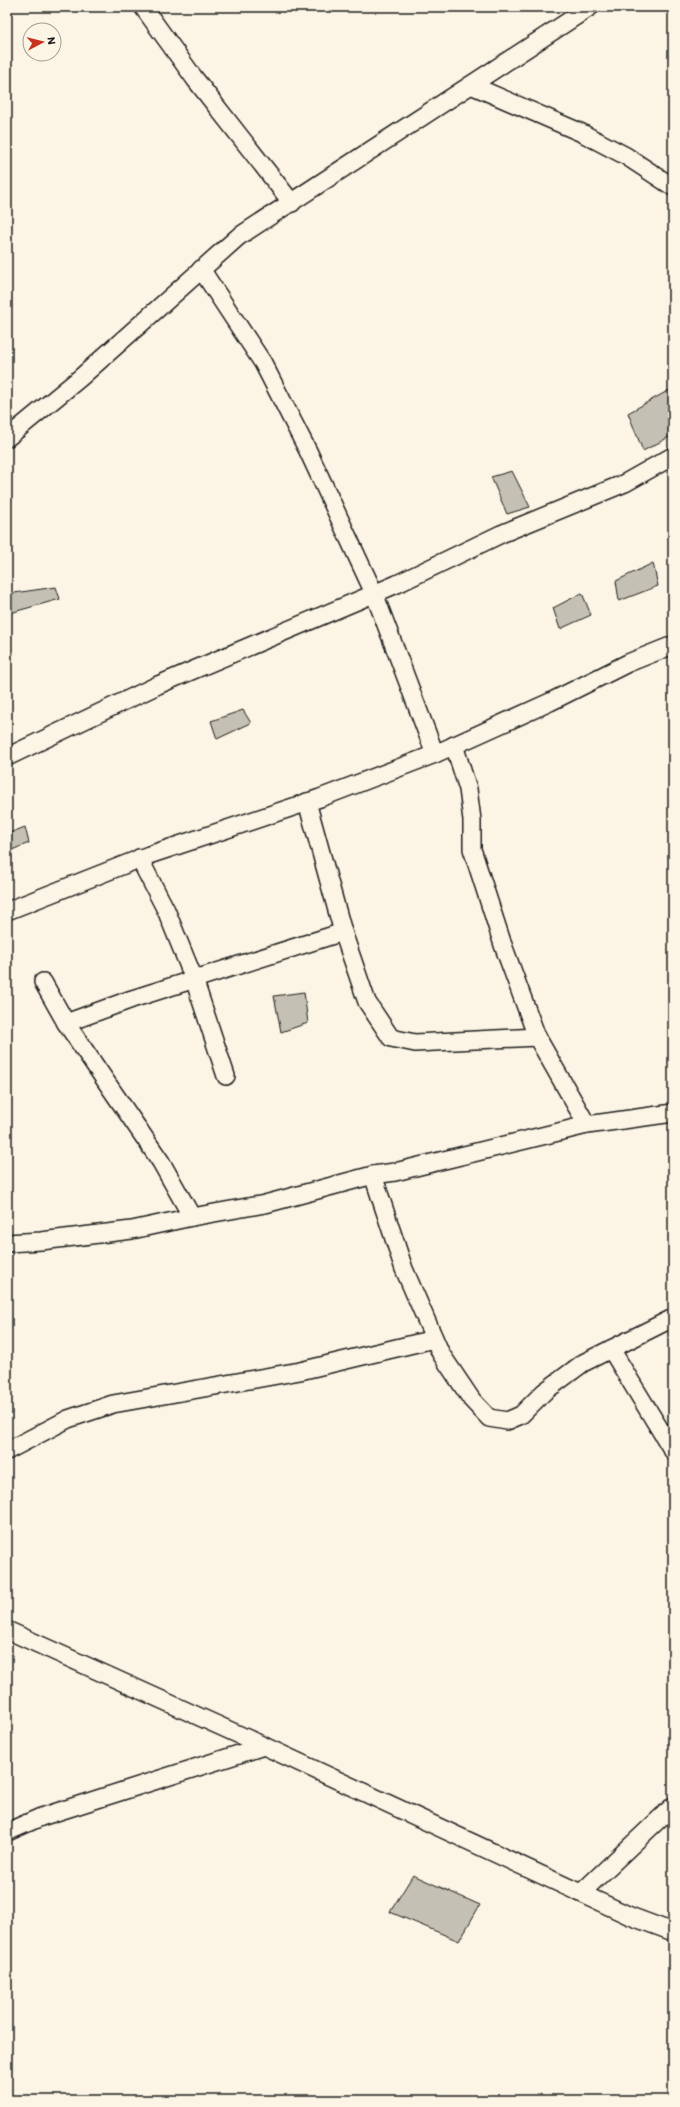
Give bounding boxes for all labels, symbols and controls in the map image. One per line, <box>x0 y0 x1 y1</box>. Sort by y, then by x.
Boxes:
north arrow <box>22 22 62 62</box>
text: N <box>45 36 58 45</box>

